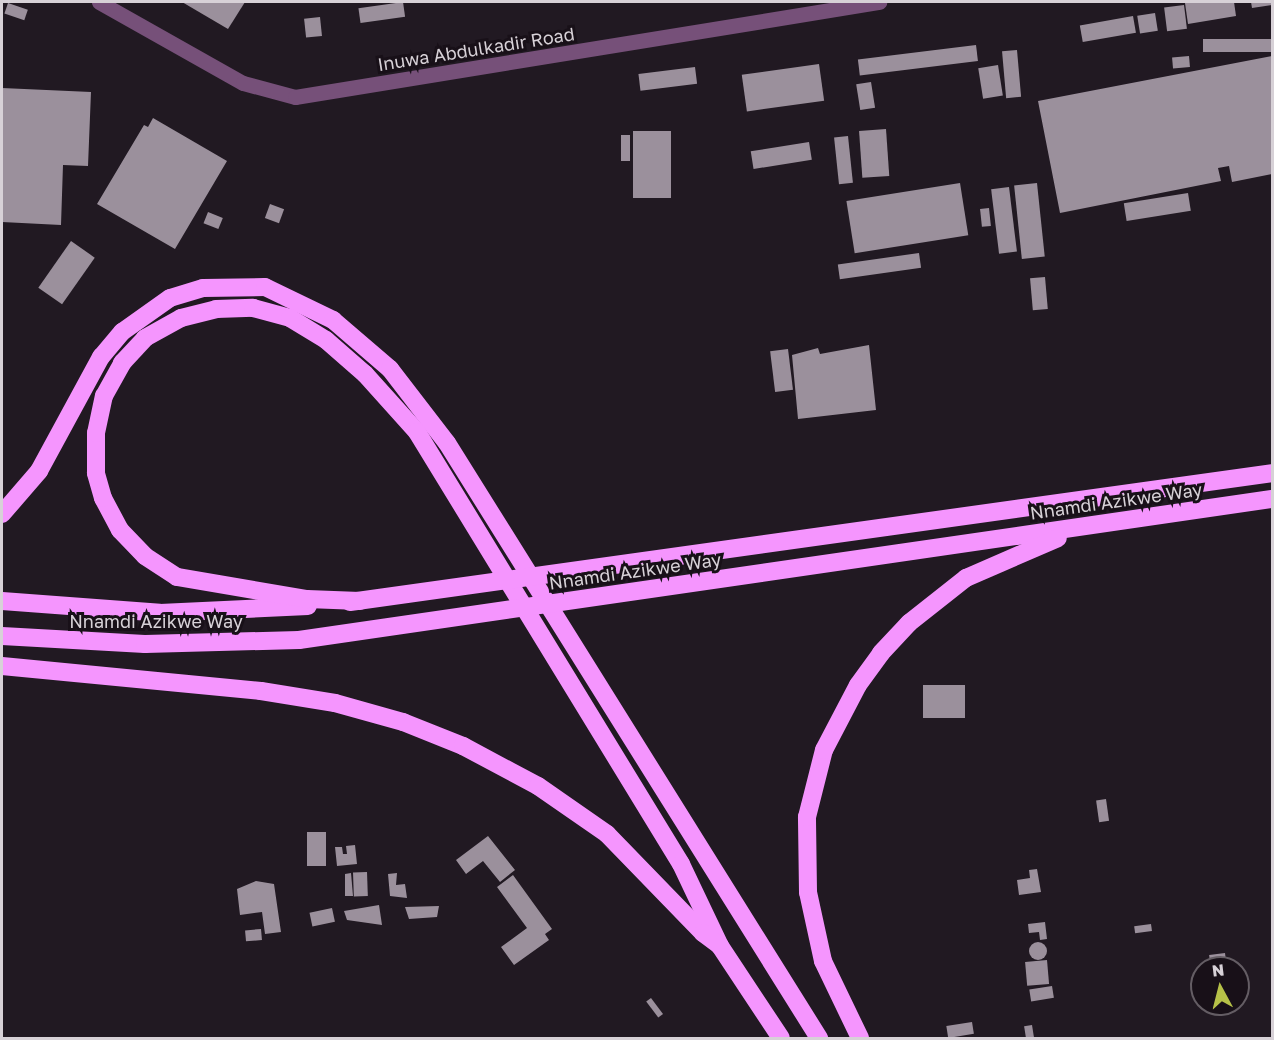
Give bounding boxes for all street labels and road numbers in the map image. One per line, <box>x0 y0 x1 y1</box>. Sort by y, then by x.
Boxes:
street label: Inuwa Abdulkadir Road <box>376 23 576 75</box>
street label: Nnamdi Azikwe Way <box>1029 478 1203 524</box>
street label: Nnamdi Azikwe Way <box>548 548 722 594</box>
street label: Nnamdi Azikwe Way <box>69 610 243 632</box>

